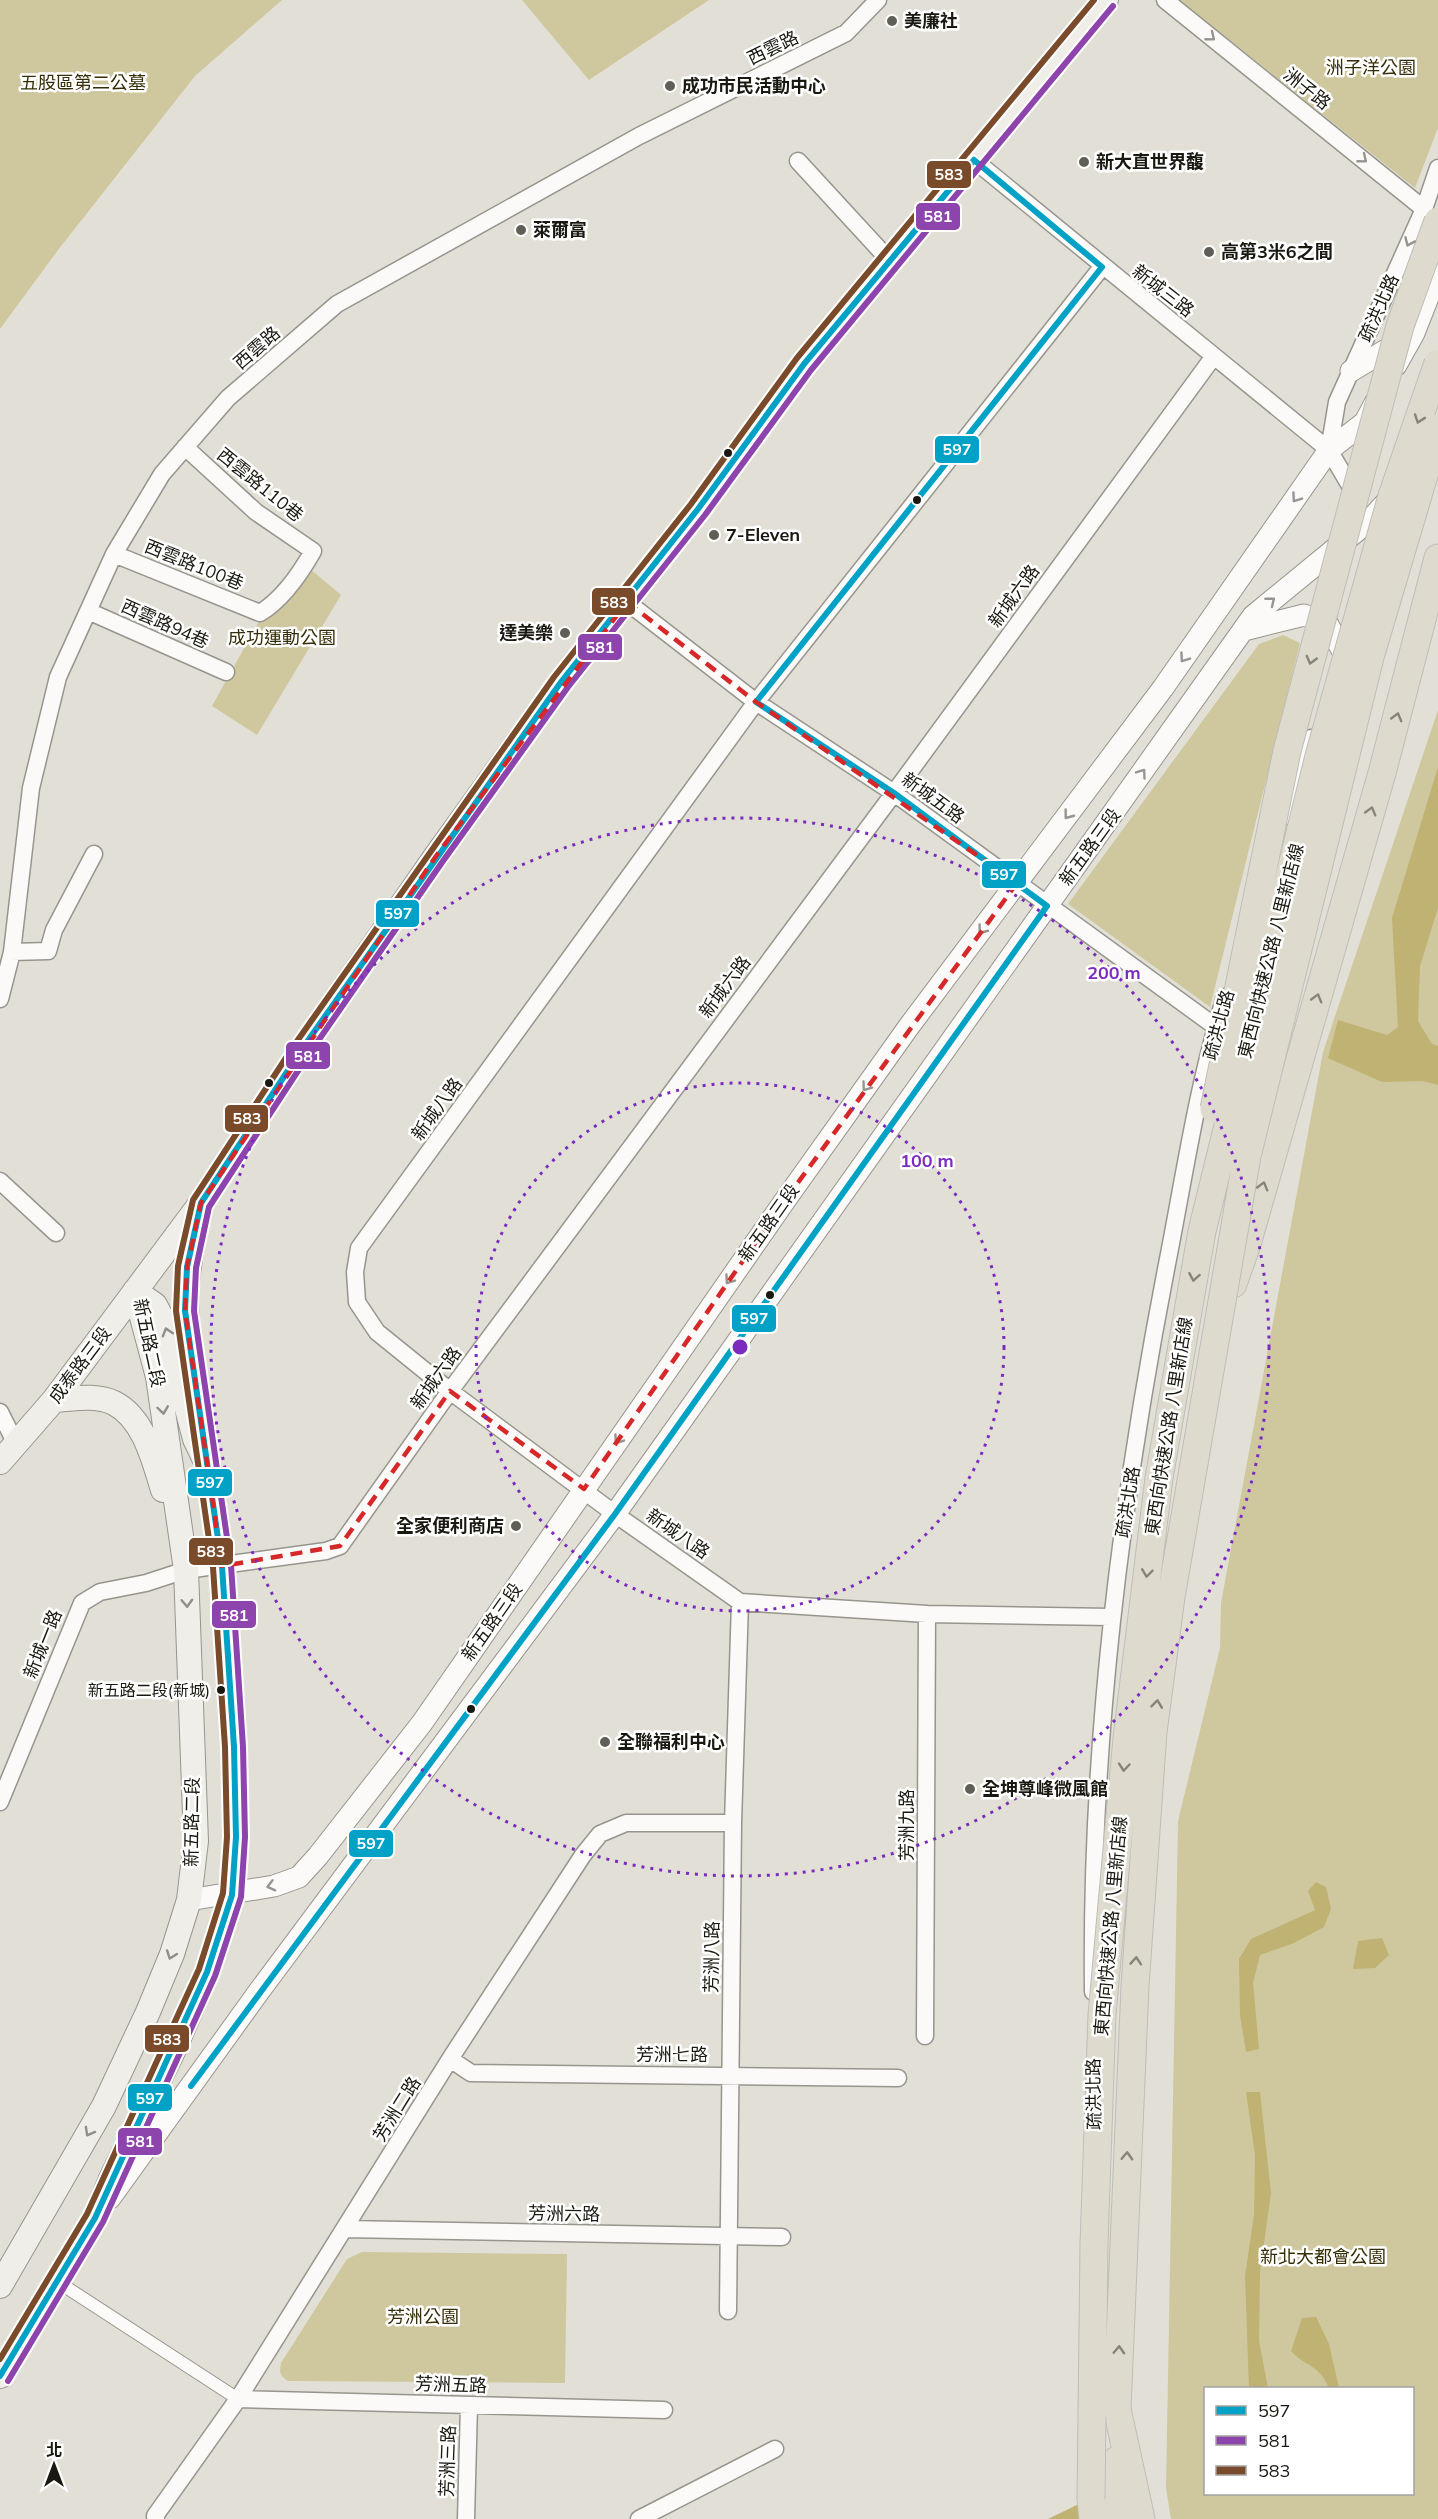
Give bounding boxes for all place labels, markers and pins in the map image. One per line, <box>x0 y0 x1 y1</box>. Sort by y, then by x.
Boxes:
place label: 美廉社 <box>904 9 958 32</box>
marker: 美廉社 <box>885 14 899 28</box>
place label: 成功市民活動中心 <box>682 74 826 97</box>
marker: 成功市民活動中心 <box>663 79 677 93</box>
place label: 新大直世界馥 <box>1096 150 1204 173</box>
marker: 新大直世界馥 <box>1077 155 1091 169</box>
place label: 萊爾富 <box>533 218 587 241</box>
marker: 萊爾富 <box>514 223 528 237</box>
place label: 高第3米6之間 <box>1221 240 1333 263</box>
marker: 高第3米6之間 <box>1202 245 1216 259</box>
unlabelled marker <box>722 447 734 459</box>
unlabelled marker <box>911 494 923 506</box>
place label: 7-Eleven <box>726 523 800 546</box>
marker: 7-Eleven <box>707 528 721 542</box>
place label: 達美樂 <box>499 621 553 644</box>
marker: 達美樂 <box>558 626 572 640</box>
unlabelled marker <box>263 1077 275 1089</box>
unlabelled marker <box>764 1289 776 1301</box>
centre of rings <box>730 1337 750 1357</box>
place label: 全家便利商店 <box>396 1514 504 1537</box>
marker: 全家便利商店 <box>509 1519 523 1533</box>
place label: 新五路二段(新城) <box>88 1680 210 1700</box>
marker: 新五路二段(新城) <box>215 1684 227 1696</box>
unlabelled marker <box>465 1703 477 1715</box>
place label: 全聯福利中心 <box>617 1730 725 1753</box>
marker: 全聯福利中心 <box>598 1735 612 1749</box>
place label: 全坤尊峰微風館 <box>982 1777 1108 1800</box>
marker: 全坤尊峰微風館 <box>963 1782 977 1796</box>

